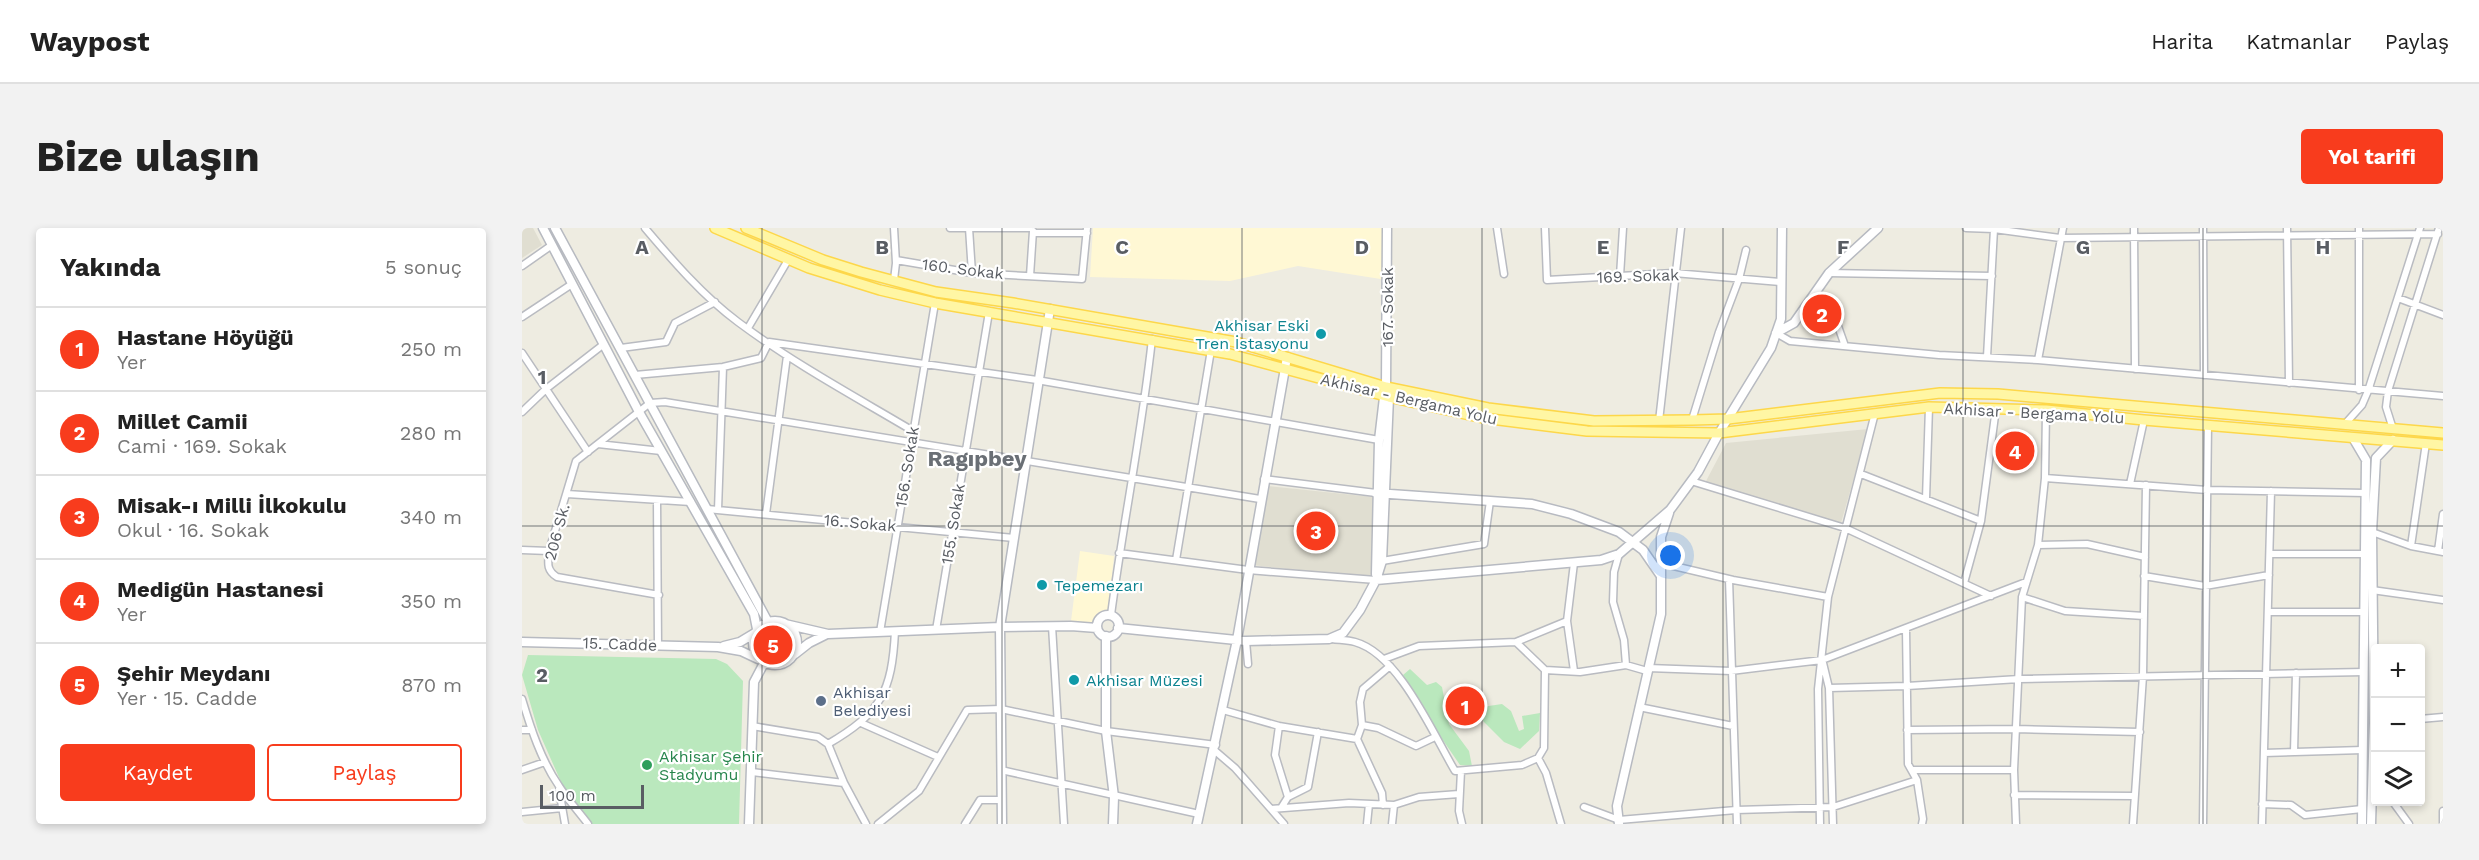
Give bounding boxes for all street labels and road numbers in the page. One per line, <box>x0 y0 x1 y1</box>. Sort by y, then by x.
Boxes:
street label: 160. Sokak <box>921 255 1005 283</box>
street label: 169. Sokak <box>1597 265 1679 287</box>
street label: 167. Sokak <box>1378 267 1397 347</box>
street label: Akhisar - Bergama Yolu <box>1319 369 1499 429</box>
street label: Akhisar - Bergama Yolu <box>1943 399 2125 427</box>
street label: 156. Sokak <box>891 425 923 509</box>
street label: 155. Sokak <box>937 482 969 566</box>
street label: 206 Sk. <box>540 501 574 563</box>
street label: 16. Sokak <box>823 510 897 536</box>
street label: 15. Cadde <box>582 633 658 655</box>

